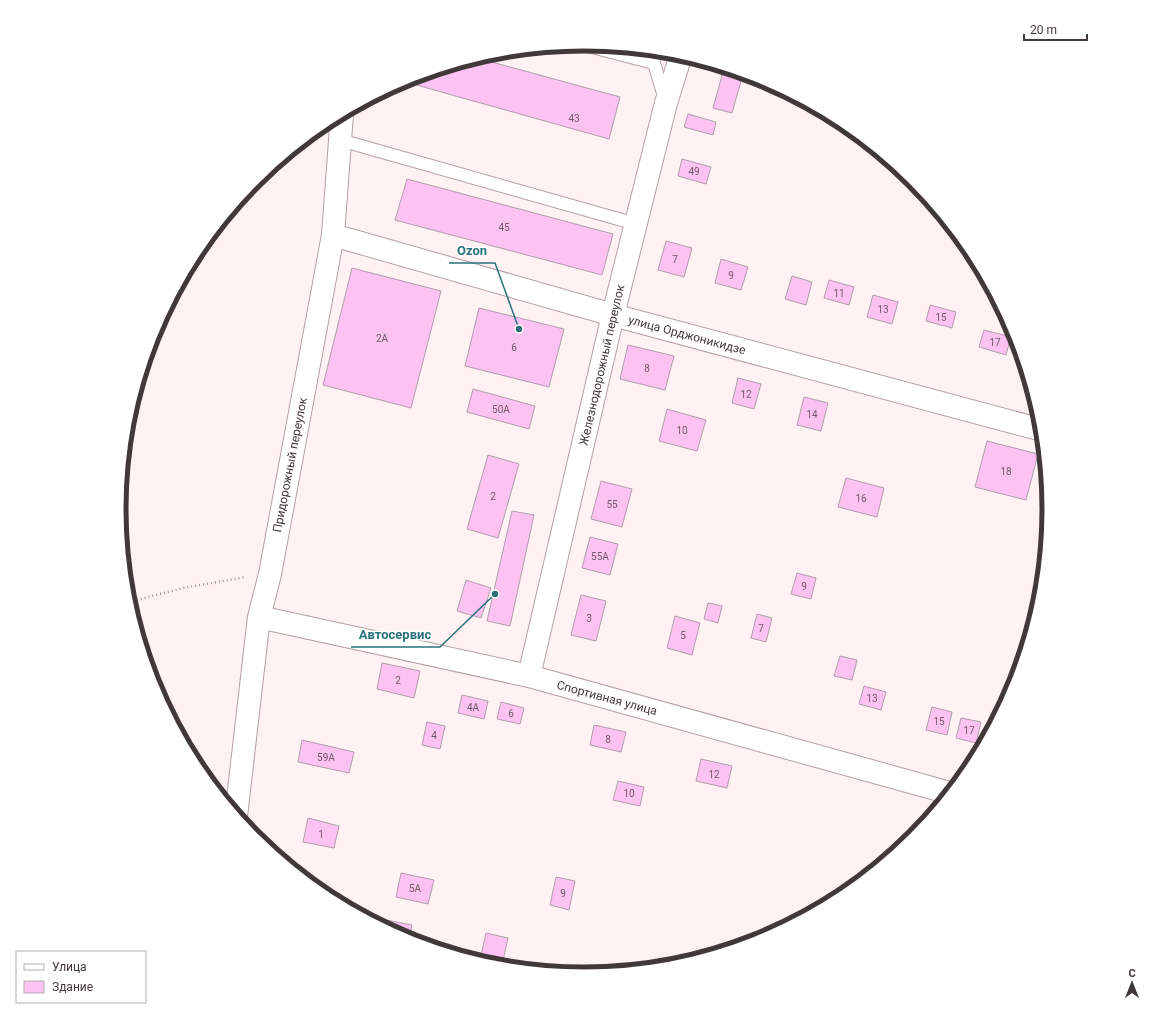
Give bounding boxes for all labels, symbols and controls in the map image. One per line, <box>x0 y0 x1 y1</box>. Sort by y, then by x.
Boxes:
scale bar <box>1024 16 1087 42</box>
text: 20 m <box>1030 23 1057 37</box>
house number: 43 <box>568 113 580 124</box>
house number: 49 <box>688 166 700 177</box>
house number: 45 <box>498 222 510 233</box>
callout: Ozon <box>449 238 495 263</box>
text: Ozon <box>457 243 487 258</box>
house number: 7 <box>672 254 678 265</box>
house number: 9 <box>728 270 734 281</box>
street label: Железнодорожный переулок <box>577 283 627 447</box>
house number: 11 <box>833 288 845 299</box>
house number: 13 <box>877 304 889 315</box>
house number: 15 <box>935 312 947 323</box>
street label: улица Орджоникидзе <box>627 313 747 357</box>
house number: 2А <box>376 333 389 344</box>
house number: 17 <box>989 337 1001 348</box>
house number: 6 <box>511 342 517 353</box>
house number: 8 <box>644 363 650 374</box>
house number: 12 <box>740 389 752 400</box>
street label: Придорожный переулок <box>270 396 310 534</box>
house number: 50А <box>492 404 510 415</box>
house number: 14 <box>806 409 818 420</box>
house number: 10 <box>676 425 688 436</box>
house number: 18 <box>1000 466 1012 477</box>
house number: 2 <box>490 491 496 502</box>
house number: 16 <box>855 493 867 504</box>
house number: 55 <box>606 499 618 510</box>
house number: 55А <box>591 551 609 562</box>
house number: 9 <box>801 581 807 592</box>
house number: 3 <box>586 613 592 624</box>
callout: Автосервис <box>351 622 440 647</box>
house number: 7 <box>758 623 764 634</box>
text: Автосервис <box>359 627 431 642</box>
house number: 5 <box>680 630 686 641</box>
house number: 2 <box>395 675 401 686</box>
street label: Спортивная улица <box>555 678 659 718</box>
house number: 13 <box>866 693 878 704</box>
house number: 4А <box>467 702 480 713</box>
house number: 6 <box>508 708 514 719</box>
house number: 15 <box>933 716 945 727</box>
house number: 17 <box>963 725 975 736</box>
house number: 4 <box>431 730 437 741</box>
house number: 8 <box>605 734 611 745</box>
house number: 59А <box>317 752 335 763</box>
house number: 12 <box>708 769 720 780</box>
house number: 10 <box>623 788 635 799</box>
house number: 1 <box>318 829 324 840</box>
house number: 5А <box>409 883 422 894</box>
house number: 9 <box>560 888 566 899</box>
legend <box>16 951 146 1003</box>
text: Улица <box>52 960 87 974</box>
north arrow <box>1112 963 1152 1003</box>
text: С <box>1128 967 1136 980</box>
text: Здание <box>52 980 93 994</box>

